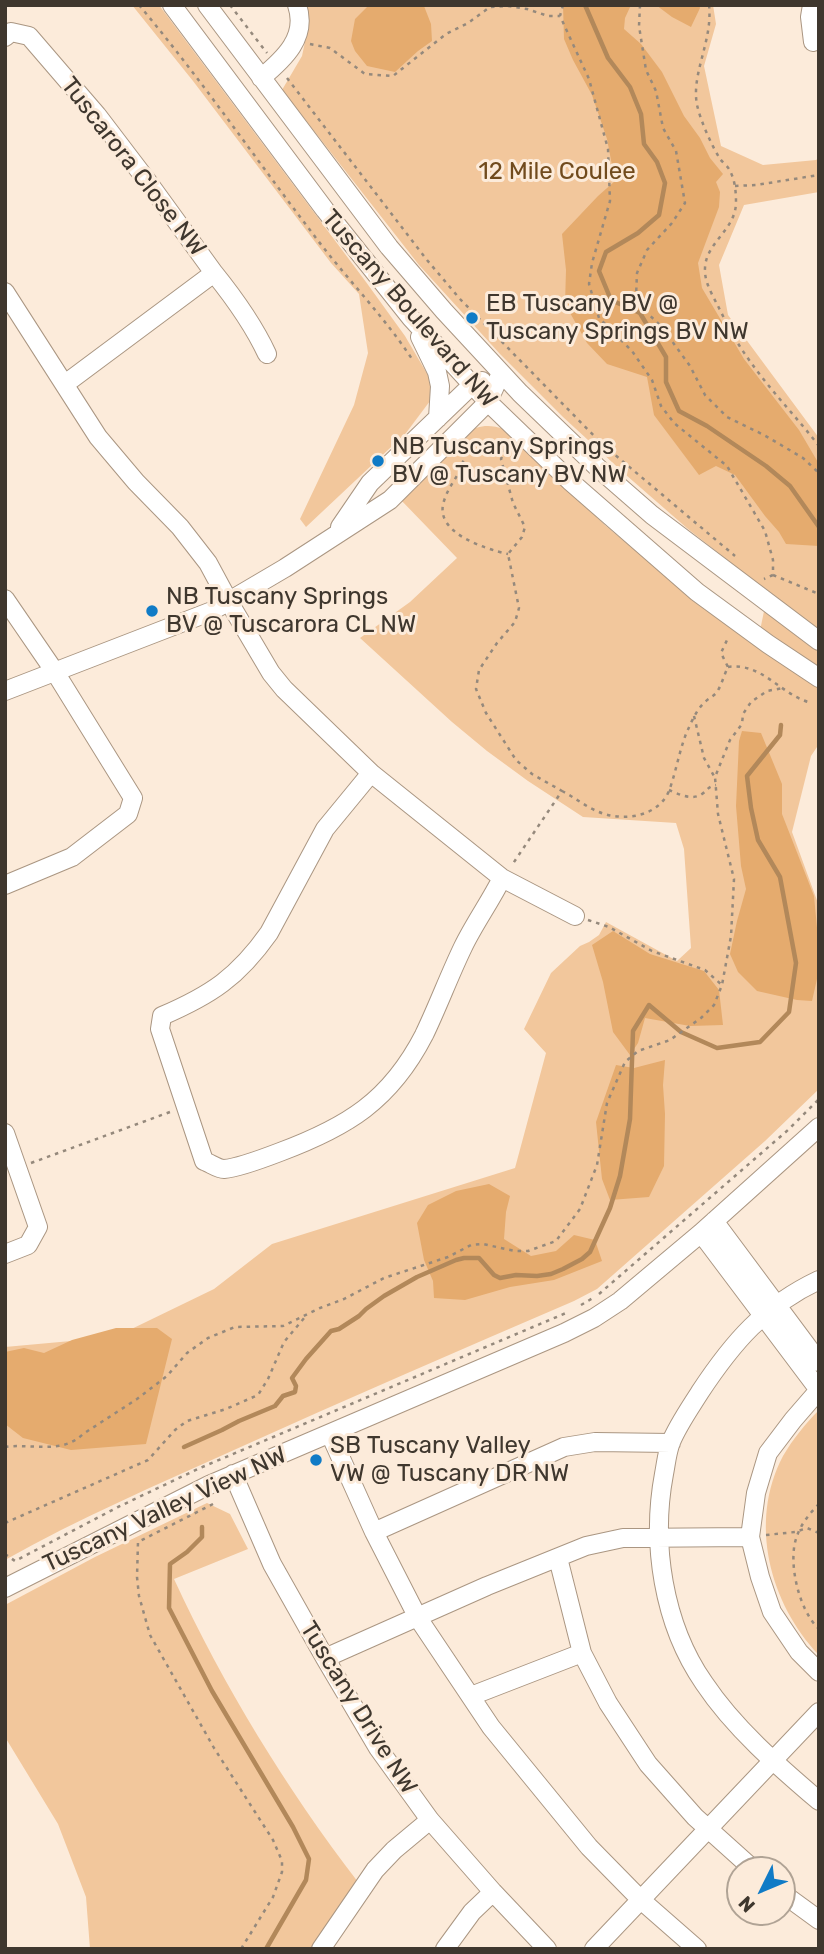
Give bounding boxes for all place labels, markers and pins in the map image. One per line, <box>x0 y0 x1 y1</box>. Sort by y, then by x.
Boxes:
place label: EB Tuscany BV @ Tuscany Springs BV NW <box>486 290 749 346</box>
marker: EB Tuscany BV @ Tuscany Springs BV NW <box>464 310 480 326</box>
place label: NB Tuscany Springs BV @ Tuscany BV NW <box>392 433 627 489</box>
marker: NB Tuscany Springs BV @ Tuscany BV NW <box>370 453 386 469</box>
place label: NB Tuscany Springs BV @ Tuscarora CL NW <box>166 583 416 639</box>
marker: NB Tuscany Springs BV @ Tuscarora CL NW <box>144 603 160 619</box>
place label: SB Tuscany Valley VW @ Tuscany DR NW <box>330 1432 569 1488</box>
marker: SB Tuscany Valley VW @ Tuscany DR NW <box>308 1452 324 1468</box>

